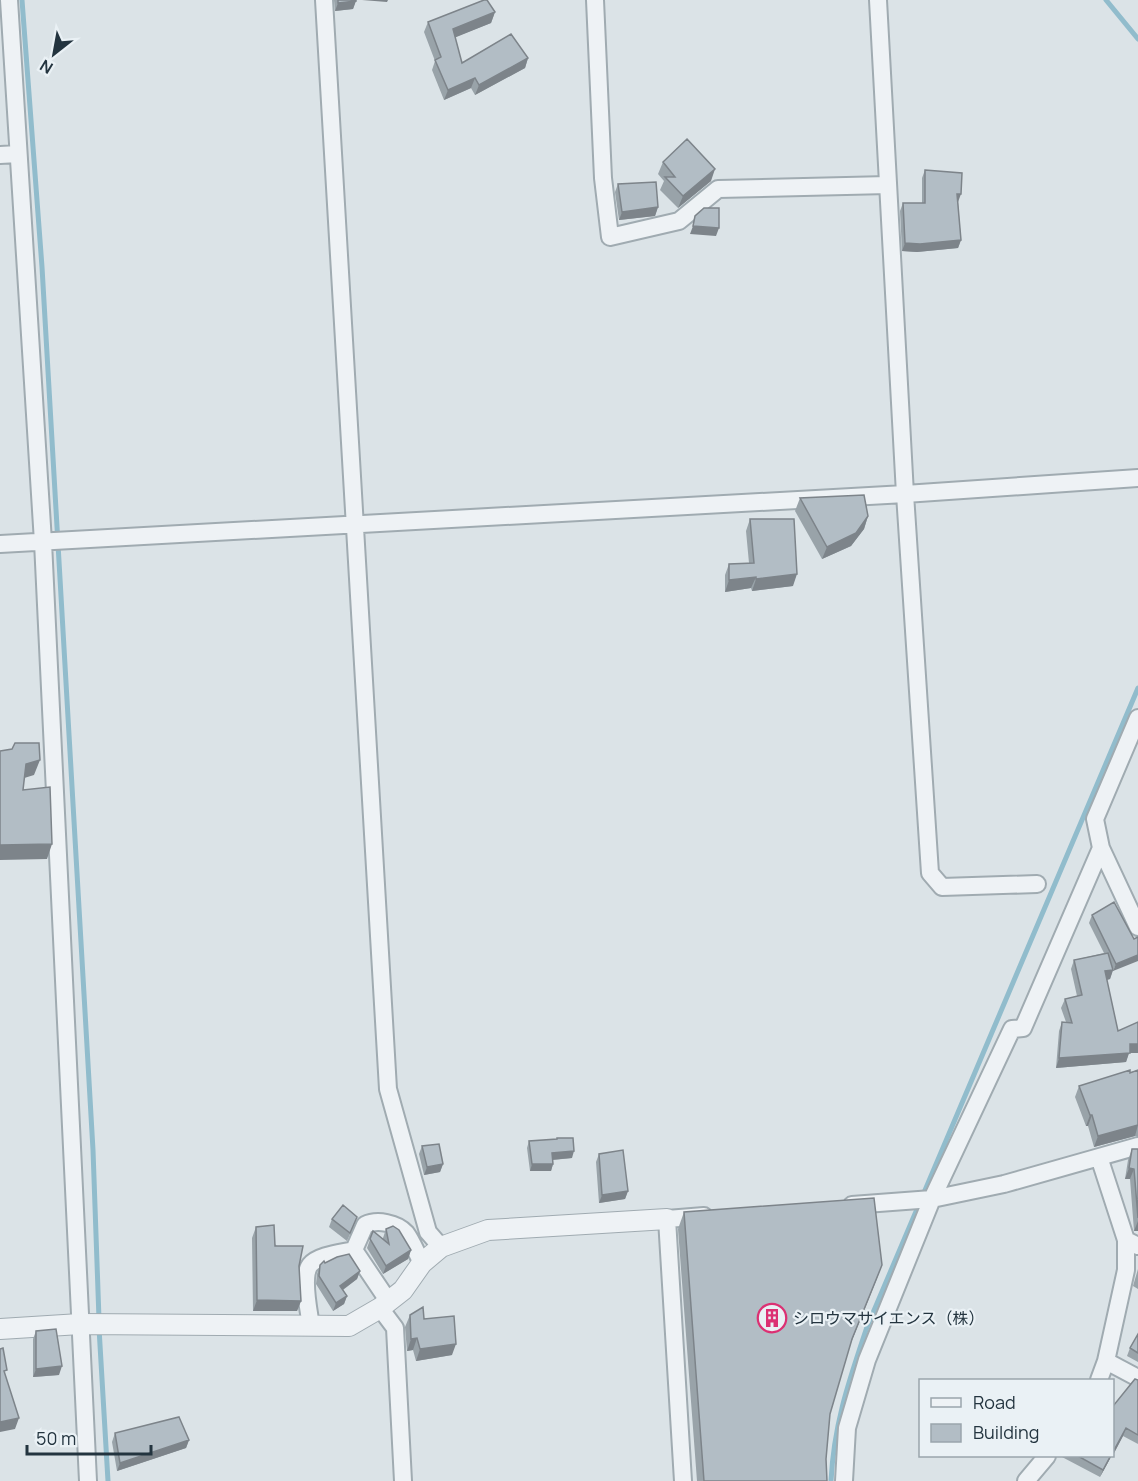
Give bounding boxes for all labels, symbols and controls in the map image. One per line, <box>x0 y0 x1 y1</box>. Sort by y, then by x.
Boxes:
north arrow <box>24 24 84 84</box>
text: N <box>36 54 57 79</box>
building icon: シロウマサイエンス（株） <box>756 1302 788 1334</box>
place label: シロウマサイエンス（株） <box>793 1307 985 1329</box>
legend <box>919 1379 1114 1457</box>
text: Road <box>973 1390 1016 1414</box>
scale bar <box>27 1418 152 1456</box>
text: Building <box>973 1420 1039 1444</box>
text: 50 m <box>36 1426 76 1450</box>

